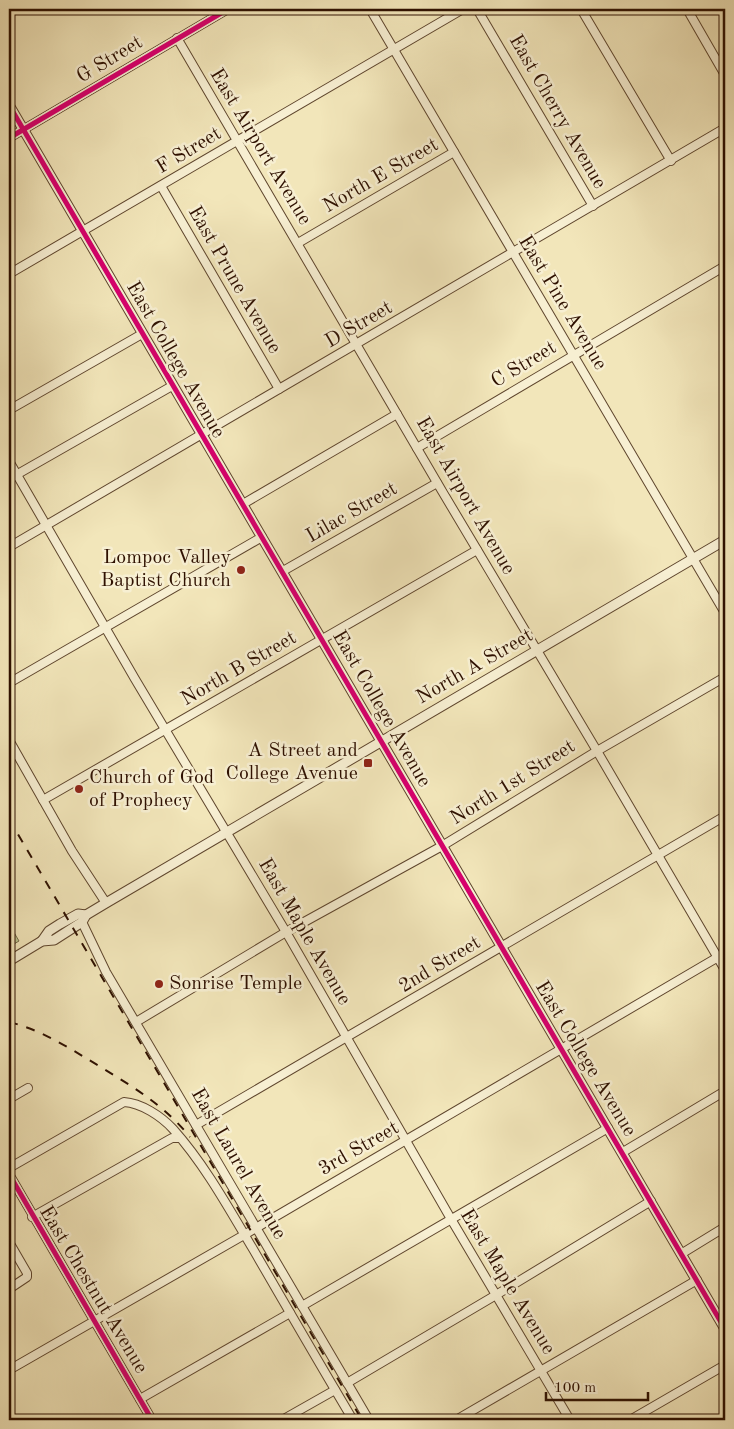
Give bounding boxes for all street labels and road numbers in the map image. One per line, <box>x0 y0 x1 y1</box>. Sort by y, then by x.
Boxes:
street label: East Cherry Avenue <box>505 31 609 193</box>
street label: G Street <box>74 33 146 87</box>
street label: East Airport Avenue <box>205 65 315 229</box>
street label: F Street <box>153 124 225 178</box>
street label: North E Street <box>320 135 442 217</box>
street label: East Prune Avenue <box>184 203 284 357</box>
street label: East Pine Avenue <box>514 232 610 374</box>
street label: East College Avenue <box>122 278 228 442</box>
street label: D Street <box>322 298 396 352</box>
street label: C Street <box>488 338 560 392</box>
street label: East Airport Avenue <box>412 414 518 578</box>
street label: Lilac Street <box>303 479 401 547</box>
street label: North A Street <box>413 626 537 708</box>
street label: East College Avenue <box>328 627 434 791</box>
street label: North B Street <box>178 628 300 710</box>
street label: North 1st Street <box>447 737 579 829</box>
street label: East Maple Avenue <box>254 855 354 1009</box>
street label: 2nd Street <box>396 933 484 997</box>
street label: East College Avenue <box>531 978 639 1140</box>
street label: East Laurel Avenue <box>187 1085 289 1243</box>
street label: 3rd Street <box>316 1118 402 1180</box>
street label: East Chestnut Avenue <box>35 1203 151 1377</box>
street label: East Maple Avenue <box>456 1206 558 1358</box>

